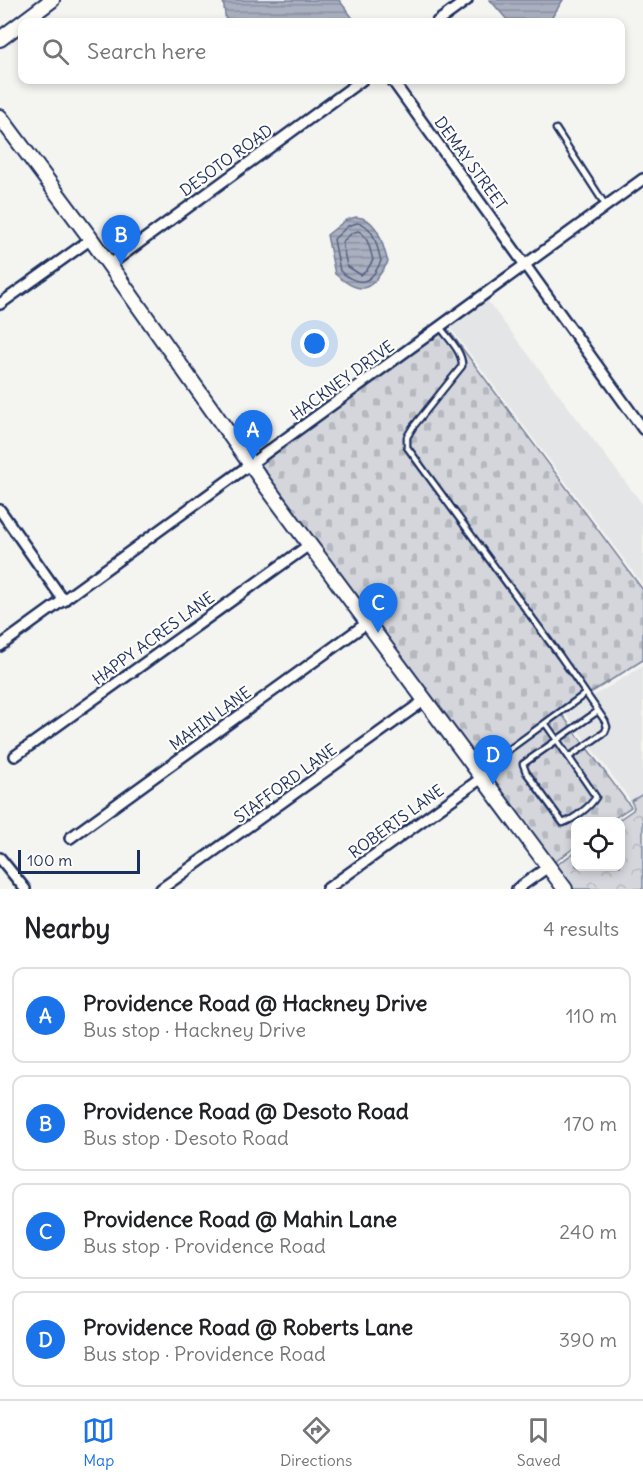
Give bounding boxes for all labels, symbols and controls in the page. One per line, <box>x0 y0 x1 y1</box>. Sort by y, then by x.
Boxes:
search box <box>18 18 625 84</box>
icon: search <box>39 35 72 68</box>
text: Search here <box>87 37 206 65</box>
street label: DEMAY STREET <box>430 112 512 214</box>
street label: DESOTO ROAD <box>176 120 276 200</box>
pin: B <box>102 216 140 265</box>
your location <box>300 329 329 358</box>
street label: HACKNEY DRIVE <box>286 336 398 424</box>
pin: A <box>234 410 272 460</box>
pin: C <box>358 584 398 633</box>
street label: HAPPY ACRES LANE <box>88 587 218 689</box>
street label: MAHIN LANE <box>165 682 255 754</box>
pin: D <box>474 736 512 785</box>
street label: STAFFORD LANE <box>230 739 340 827</box>
street label: ROBERTS LANE <box>345 780 447 862</box>
map controls <box>571 817 625 871</box>
button: locate <box>571 817 625 871</box>
scale bar <box>18 847 140 874</box>
text: 100 m <box>27 850 72 870</box>
text: Nearby <box>24 912 110 945</box>
text: 4 results <box>543 916 619 941</box>
text: Providence Road @ Hackney Drive <box>83 989 427 1017</box>
text: A <box>39 1003 52 1028</box>
text: 110 m <box>566 1003 617 1028</box>
text: Bus stop · Hackney Drive <box>83 1017 306 1042</box>
text: Providence Road @ Desoto Road <box>83 1097 409 1125</box>
text: B <box>39 1111 52 1136</box>
text: 170 m <box>564 1111 617 1136</box>
text: Bus stop · Desoto Road <box>83 1125 289 1150</box>
text: Providence Road @ Mahin Lane <box>83 1205 397 1233</box>
text: C <box>39 1219 52 1244</box>
text: 240 m <box>559 1219 617 1244</box>
text: Bus stop · Providence Road <box>83 1233 326 1258</box>
text: Providence Road @ Roberts Lane <box>83 1313 413 1341</box>
text: D <box>38 1327 53 1352</box>
text: 390 m <box>559 1327 617 1352</box>
text: Bus stop · Providence Road <box>83 1341 326 1366</box>
tab: Map <box>82 1414 115 1470</box>
tab: Directions <box>280 1414 352 1470</box>
tab: Saved <box>517 1414 561 1470</box>

